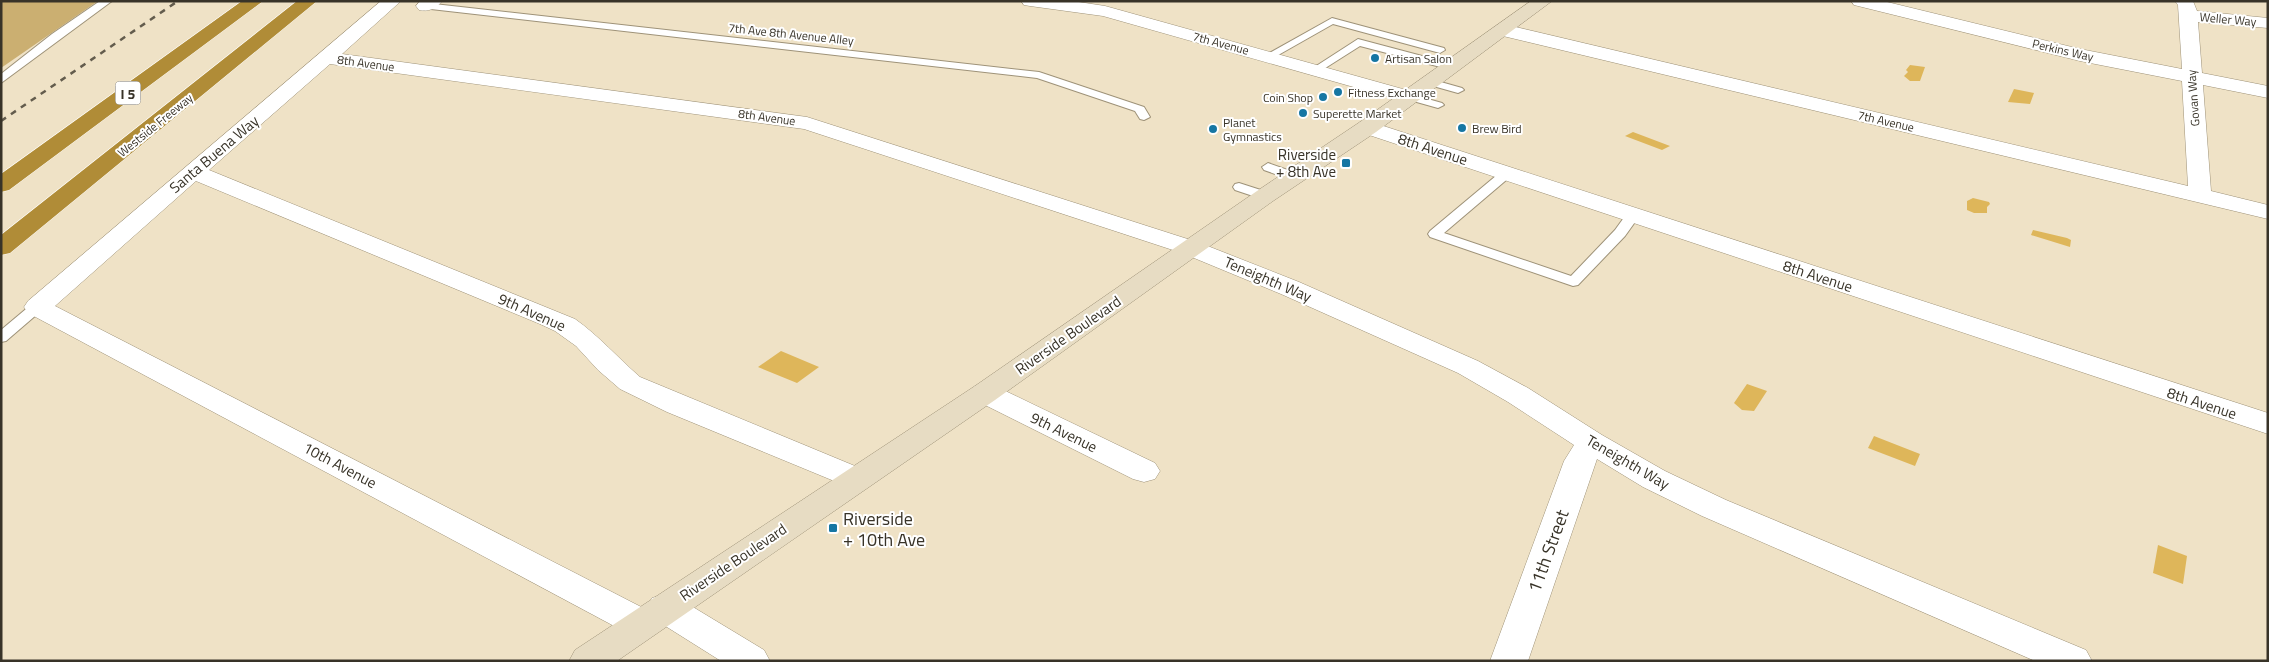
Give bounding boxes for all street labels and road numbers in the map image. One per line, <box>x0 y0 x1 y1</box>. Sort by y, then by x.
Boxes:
street label: Weller Way <box>2199 7 2257 31</box>
street label: 7th Ave 8th Avenue Alley <box>727 18 855 50</box>
street label: 7th Avenue <box>1191 26 1251 60</box>
street label: Perkins Way <box>2030 34 2096 66</box>
street label: 8th Avenue <box>336 50 396 76</box>
street label: Govan Way <box>2182 69 2204 127</box>
road number: I 5 <box>116 82 140 105</box>
street label: Westside Freeway <box>113 88 197 161</box>
street label: 8th Avenue <box>737 104 797 130</box>
street label: 7th Avenue <box>1856 105 1916 137</box>
street label: Santa Buena Way <box>164 109 264 199</box>
street label: 8th Avenue <box>1395 127 1471 171</box>
street label: Teneighth Way <box>1221 250 1315 308</box>
street label: 8th Avenue <box>1780 254 1856 298</box>
street label: 9th Avenue <box>494 287 570 337</box>
street label: Riverside Boulevard <box>1010 290 1126 380</box>
street label: 8th Avenue <box>2164 381 2240 425</box>
street label: 9th Avenue <box>1027 406 1101 458</box>
street label: Teneighth Way <box>1582 429 1674 495</box>
street label: 10th Avenue <box>299 436 381 494</box>
street label: 11th Street <box>1521 505 1576 596</box>
street label: Riverside Boulevard <box>675 518 791 606</box>

